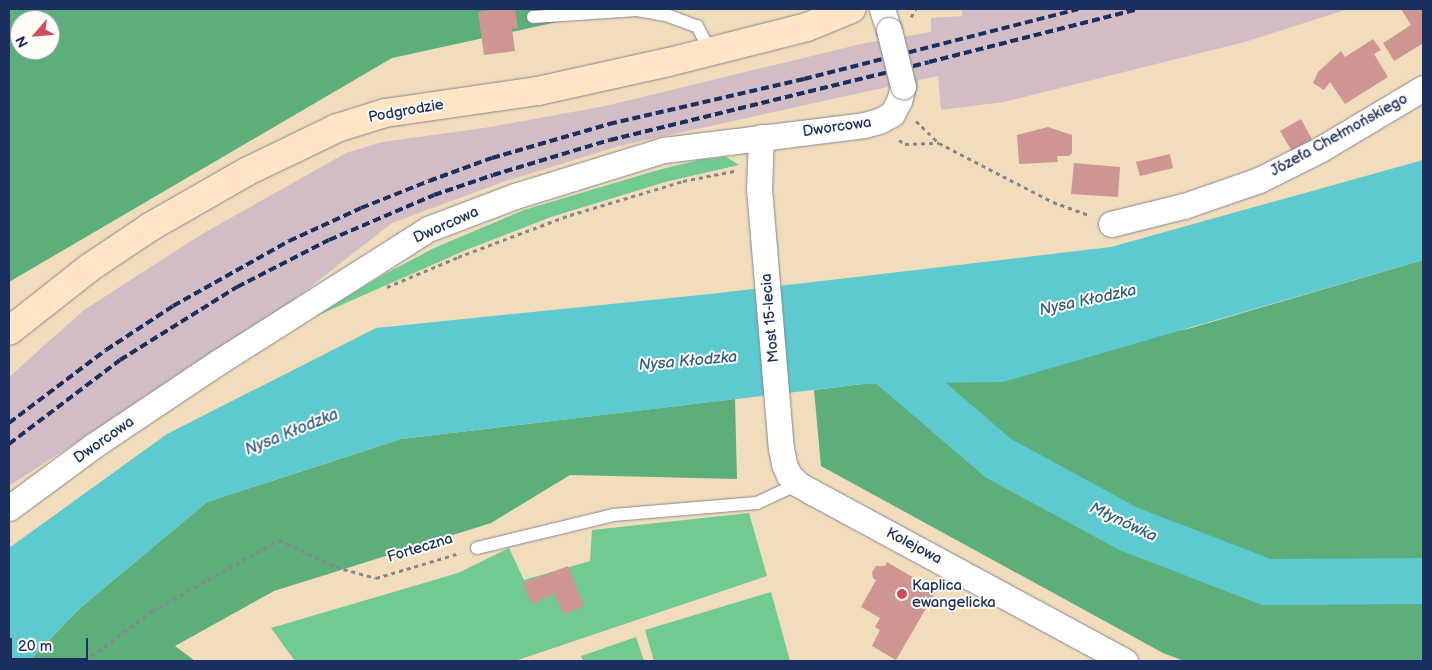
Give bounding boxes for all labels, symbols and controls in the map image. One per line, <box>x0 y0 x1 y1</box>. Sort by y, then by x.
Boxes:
north arrow <box>10 10 60 60</box>
text: N <box>12 33 32 50</box>
street label: Józefa Chełmońskiego <box>1267 90 1411 180</box>
street label: Podgrodzie <box>367 96 445 126</box>
street label: Dworcowa <box>801 113 873 141</box>
street label: Dworcowa <box>411 203 481 247</box>
street label: Most 15-lecia <box>757 273 783 363</box>
water label: Nysa Kłodzka <box>1038 281 1138 321</box>
water label: Nysa Kłodzka <box>638 348 738 376</box>
water label: Nysa Kłodzka <box>243 406 341 460</box>
street label: Dworcowa <box>70 413 138 467</box>
water label: Młynówka <box>1086 499 1160 547</box>
street label: Kolejowa <box>883 524 945 568</box>
street label: Forteczna <box>385 529 455 567</box>
place label: Kaplica ewangelicka <box>912 576 996 611</box>
marker: Kaplica ewangelicka <box>896 588 908 600</box>
scale bar <box>12 628 90 660</box>
text: 20 m <box>18 637 52 656</box>

